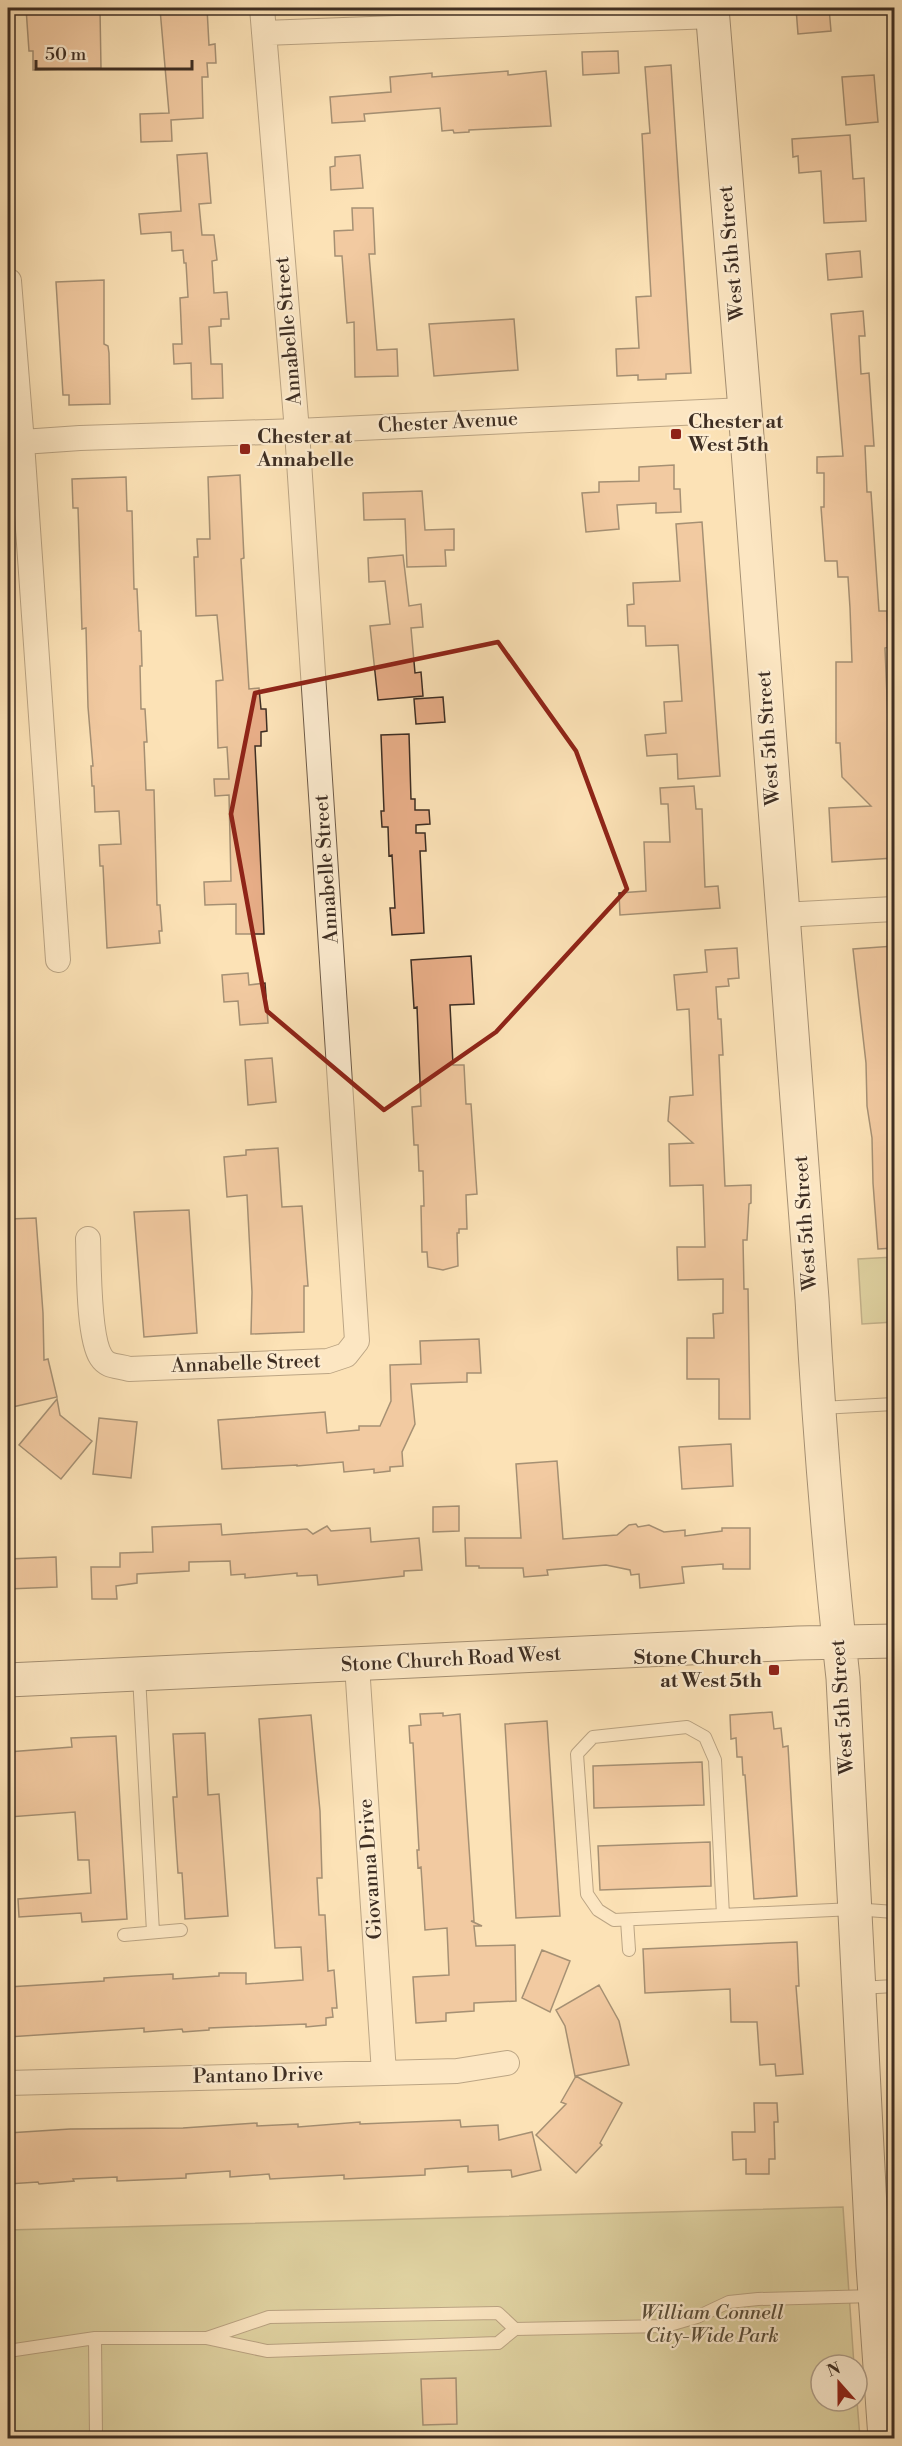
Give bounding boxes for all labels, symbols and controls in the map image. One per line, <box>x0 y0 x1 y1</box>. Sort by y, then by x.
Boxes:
scale bar <box>36 33 192 71</box>
text: 50 m <box>45 43 87 66</box>
street label: West 5th Street <box>714 184 750 323</box>
street label: Annabelle Street <box>270 255 308 408</box>
street label: Chester Avenue <box>377 407 519 439</box>
place label: Chester at West 5th <box>687 410 784 458</box>
place label: Chester at Annabelle <box>256 425 354 473</box>
marker: Chester at West 5th <box>669 427 683 441</box>
marker: Chester at Annabelle <box>238 442 252 456</box>
street label: West 5th Street <box>752 669 786 808</box>
street label: Annabelle Street <box>309 794 345 945</box>
street label: West 5th Street <box>789 1154 823 1293</box>
street label: Annabelle Street <box>170 1349 321 1379</box>
street label: West 5th Street <box>826 1638 860 1777</box>
street label: Stone Church Road West <box>340 1642 562 1678</box>
place label: Stone Church at West 5th <box>634 1646 763 1694</box>
marker: Stone Church at West 5th <box>767 1663 781 1677</box>
street label: Giovanna Drive <box>354 1798 388 1940</box>
street label: Pantano Drive <box>193 2062 323 2090</box>
park label: William Connell City-Wide Park <box>641 2301 784 2349</box>
north arrow <box>809 2353 869 2413</box>
text: N <box>824 2358 844 2382</box>

